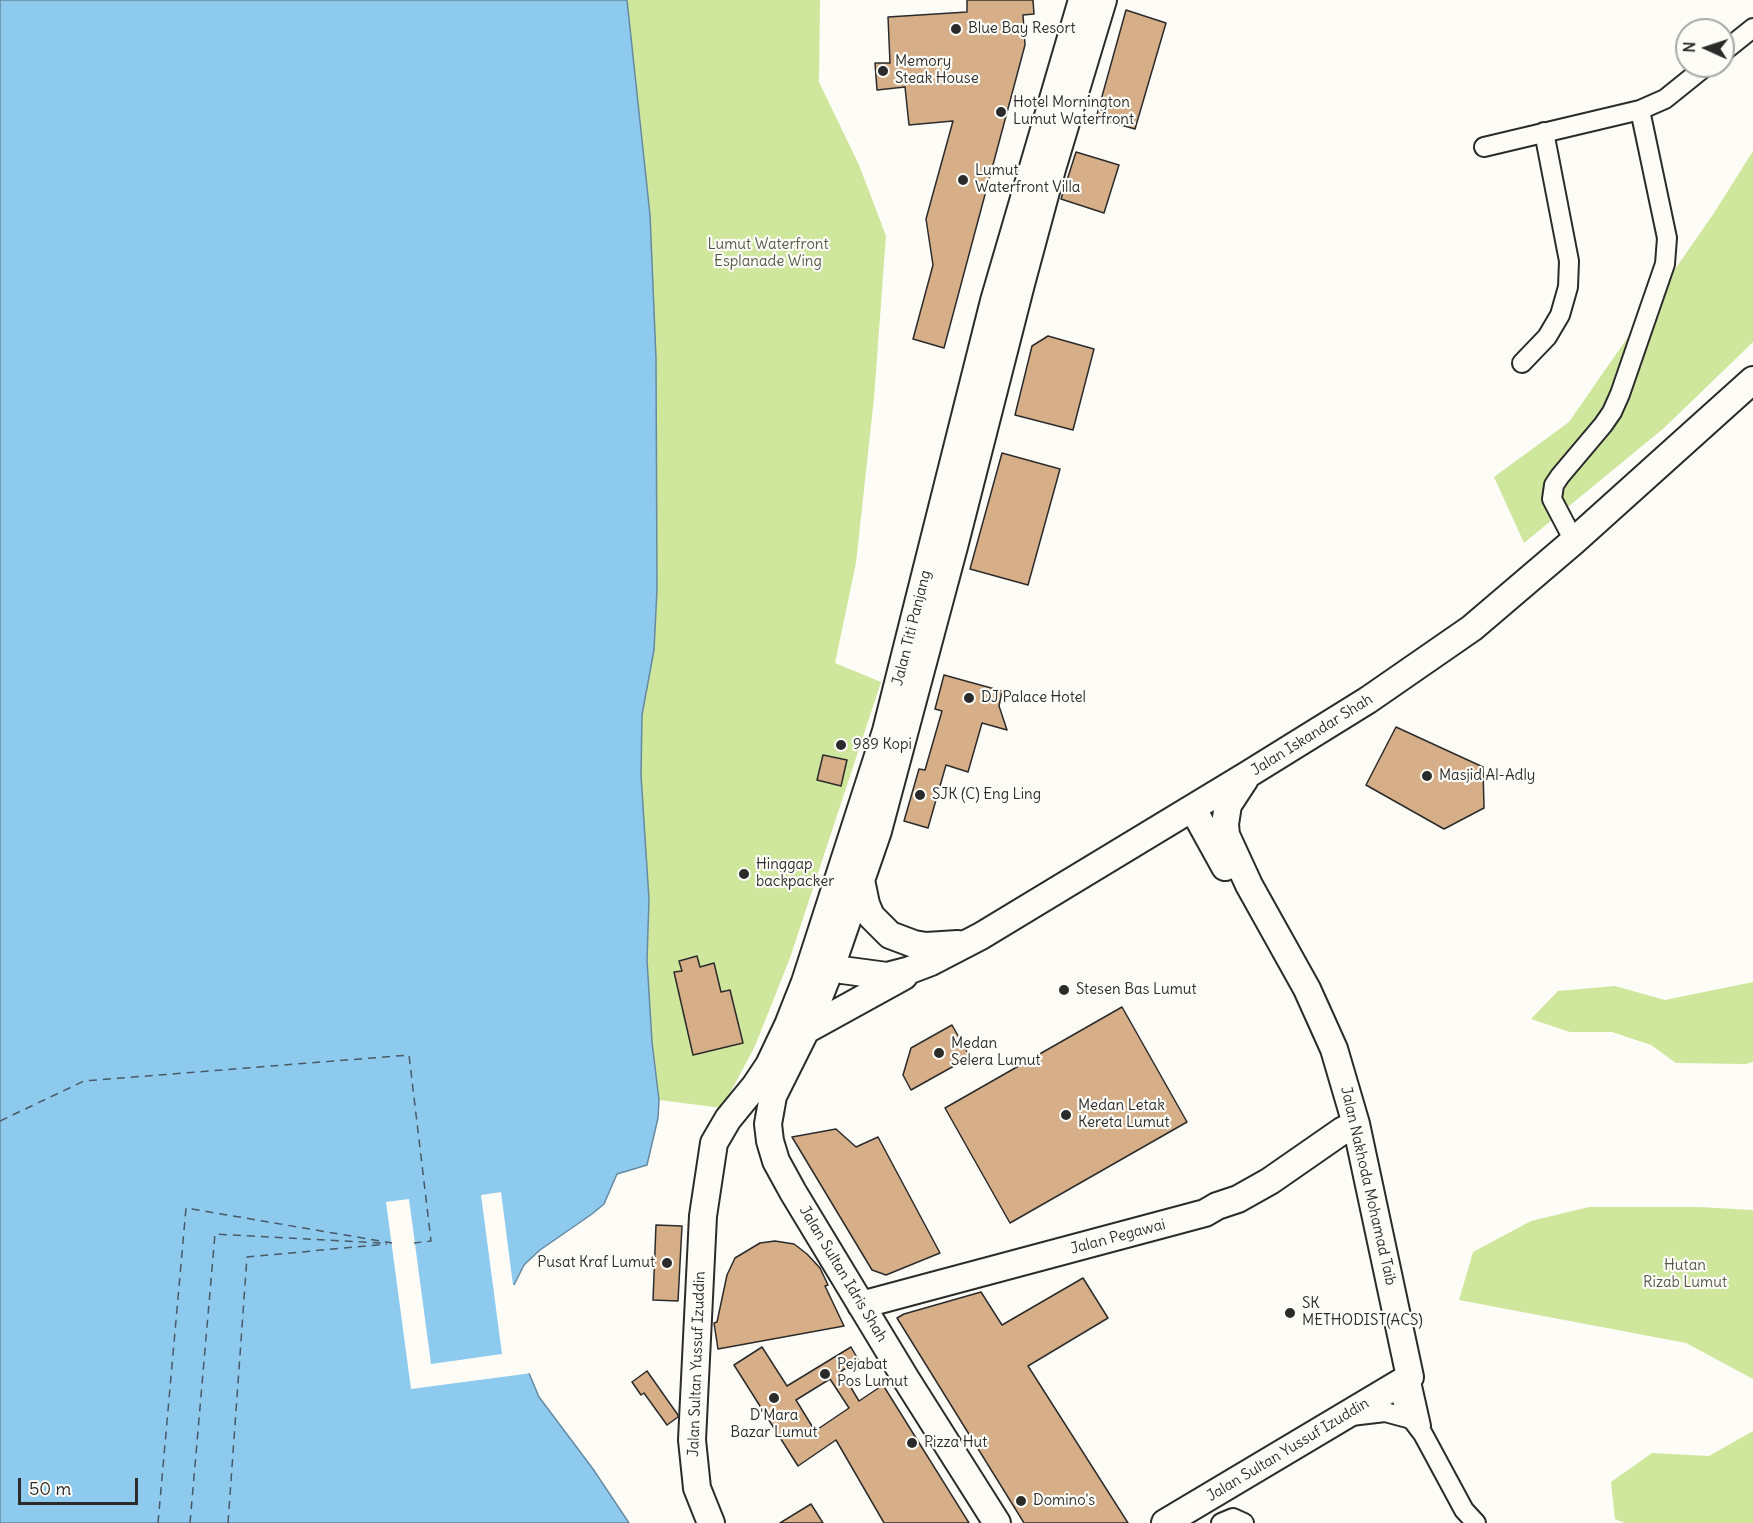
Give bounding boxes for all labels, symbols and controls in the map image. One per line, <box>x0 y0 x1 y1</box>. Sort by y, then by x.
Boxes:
north arrow <box>1675 18 1735 78</box>
place label: Blue Bay Resort <box>968 20 1076 38</box>
marker: Blue Bay Resort <box>949 22 963 36</box>
text: N <box>1679 41 1699 53</box>
place label: Memory Steak House <box>895 53 979 88</box>
marker: Memory Steak House <box>876 64 890 78</box>
place label: Hotel Mornington Lumut Waterfront <box>1013 94 1134 129</box>
marker: Hotel Mornington Lumut Waterfront <box>994 105 1008 119</box>
place label: Lumut Waterfront Villa <box>975 162 1080 197</box>
marker: Lumut Waterfront Villa <box>956 173 970 187</box>
park label: Lumut Waterfront Esplanade Wing <box>708 236 828 271</box>
street label: Jalan Titi Panjang <box>889 568 935 688</box>
place label: DJ Palace Hotel <box>981 689 1086 707</box>
street label: Jalan Iskandar Shah <box>1248 690 1376 780</box>
marker: DJ Palace Hotel <box>962 691 976 705</box>
place label: 989 Kopi <box>853 736 912 754</box>
marker: 989 Kopi <box>834 738 848 752</box>
place label: Masjid Al-Adly <box>1439 767 1535 785</box>
marker: Masjid Al-Adly <box>1420 769 1434 783</box>
place label: SJK (C) Eng Ling <box>932 786 1041 804</box>
marker: SJK (C) Eng Ling <box>913 788 927 802</box>
place label: Hinggap backpacker <box>756 856 834 891</box>
marker: Hinggap backpacker <box>737 867 751 881</box>
place label: Stesen Bas Lumut <box>1076 981 1197 999</box>
marker: Stesen Bas Lumut <box>1057 983 1071 997</box>
place label: Medan Selera Lumut <box>951 1035 1041 1070</box>
marker: Medan Selera Lumut <box>932 1046 946 1060</box>
street label: Jalan Nakhoda Mohamad Taib <box>1336 1085 1400 1287</box>
place label: Medan Letak Kereta Lumut <box>1078 1097 1170 1132</box>
marker: Medan Letak Kereta Lumut <box>1059 1108 1073 1122</box>
street label: Jalan Sultan Idris Shah <box>795 1203 891 1345</box>
street label: Jalan Pegawai <box>1069 1216 1167 1258</box>
place label: Pusat Kraf Lumut <box>537 1254 655 1272</box>
marker: Pusat Kraf Lumut <box>660 1256 674 1270</box>
park label: Hutan Rizab Lumut <box>1643 1257 1727 1292</box>
street label: Jalan Sultan Yussuf Izuddin <box>685 1271 709 1457</box>
place label: SK METHODIST(ACS) <box>1302 1295 1423 1330</box>
marker: SK METHODIST(ACS) <box>1283 1306 1297 1320</box>
place label: Pejabat Pos Lumut <box>837 1356 908 1391</box>
marker: Pejabat Pos Lumut <box>818 1367 832 1381</box>
marker: D'Mara Bazar Lumut <box>767 1391 781 1405</box>
street label: Jalan Sultan Yussuf Izuddin <box>1204 1394 1372 1506</box>
place label: D'Mara Bazar Lumut <box>730 1407 818 1442</box>
place label: Pizza Hut <box>924 1434 987 1452</box>
marker: Pizza Hut <box>905 1436 919 1450</box>
scale bar <box>21 1466 141 1504</box>
text: 50 m <box>29 1477 71 1500</box>
place label: Domino's <box>1033 1492 1095 1510</box>
marker: Domino's <box>1014 1494 1028 1508</box>

